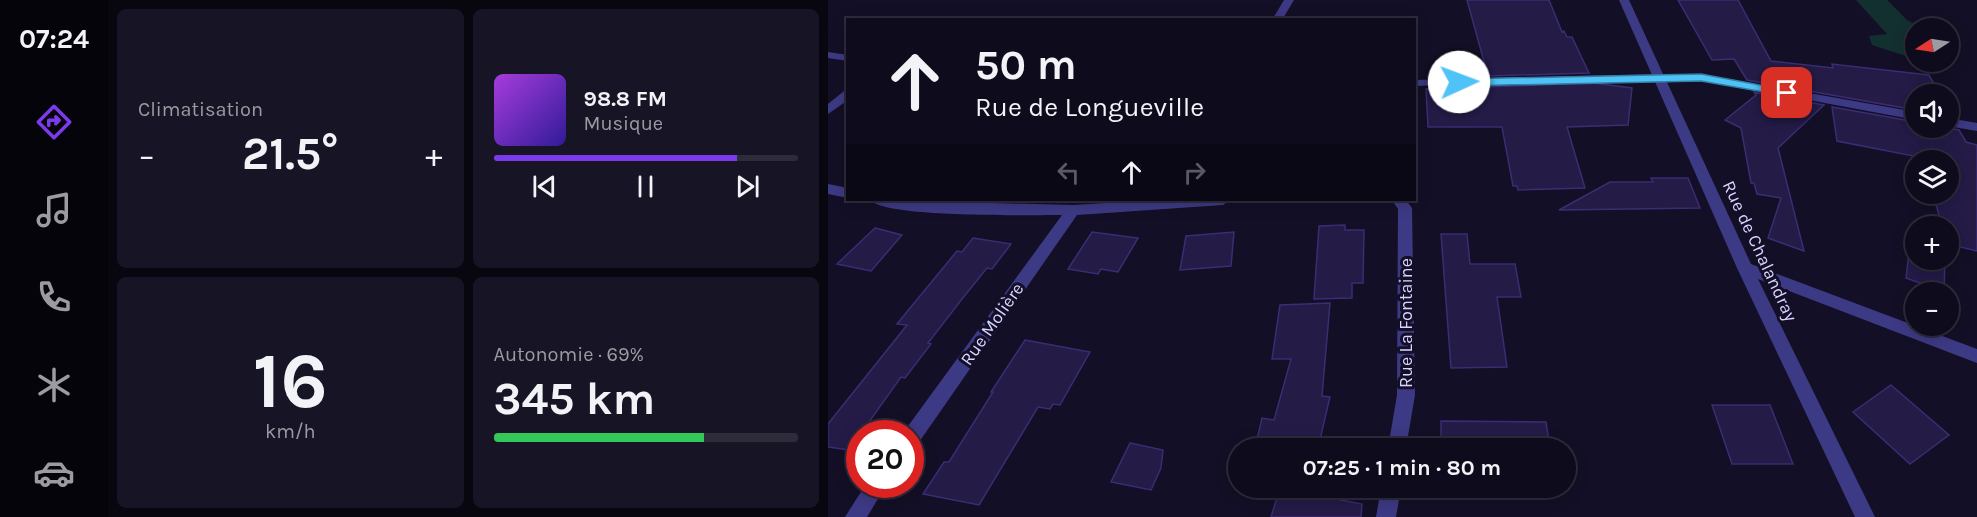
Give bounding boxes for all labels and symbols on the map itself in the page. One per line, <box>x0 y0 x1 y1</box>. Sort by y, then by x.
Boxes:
north arrow <box>1905 18 1959 72</box>
position arrow <box>1427 50 1491 114</box>
pin <box>1761 67 1812 118</box>
street label: Rue de Chalandray <box>1718 177 1802 325</box>
street label: Rue La Fontaine <box>1395 258 1417 388</box>
street label: Rue Molière <box>955 278 1029 370</box>
speed limit sign: 20 <box>846 420 924 498</box>

